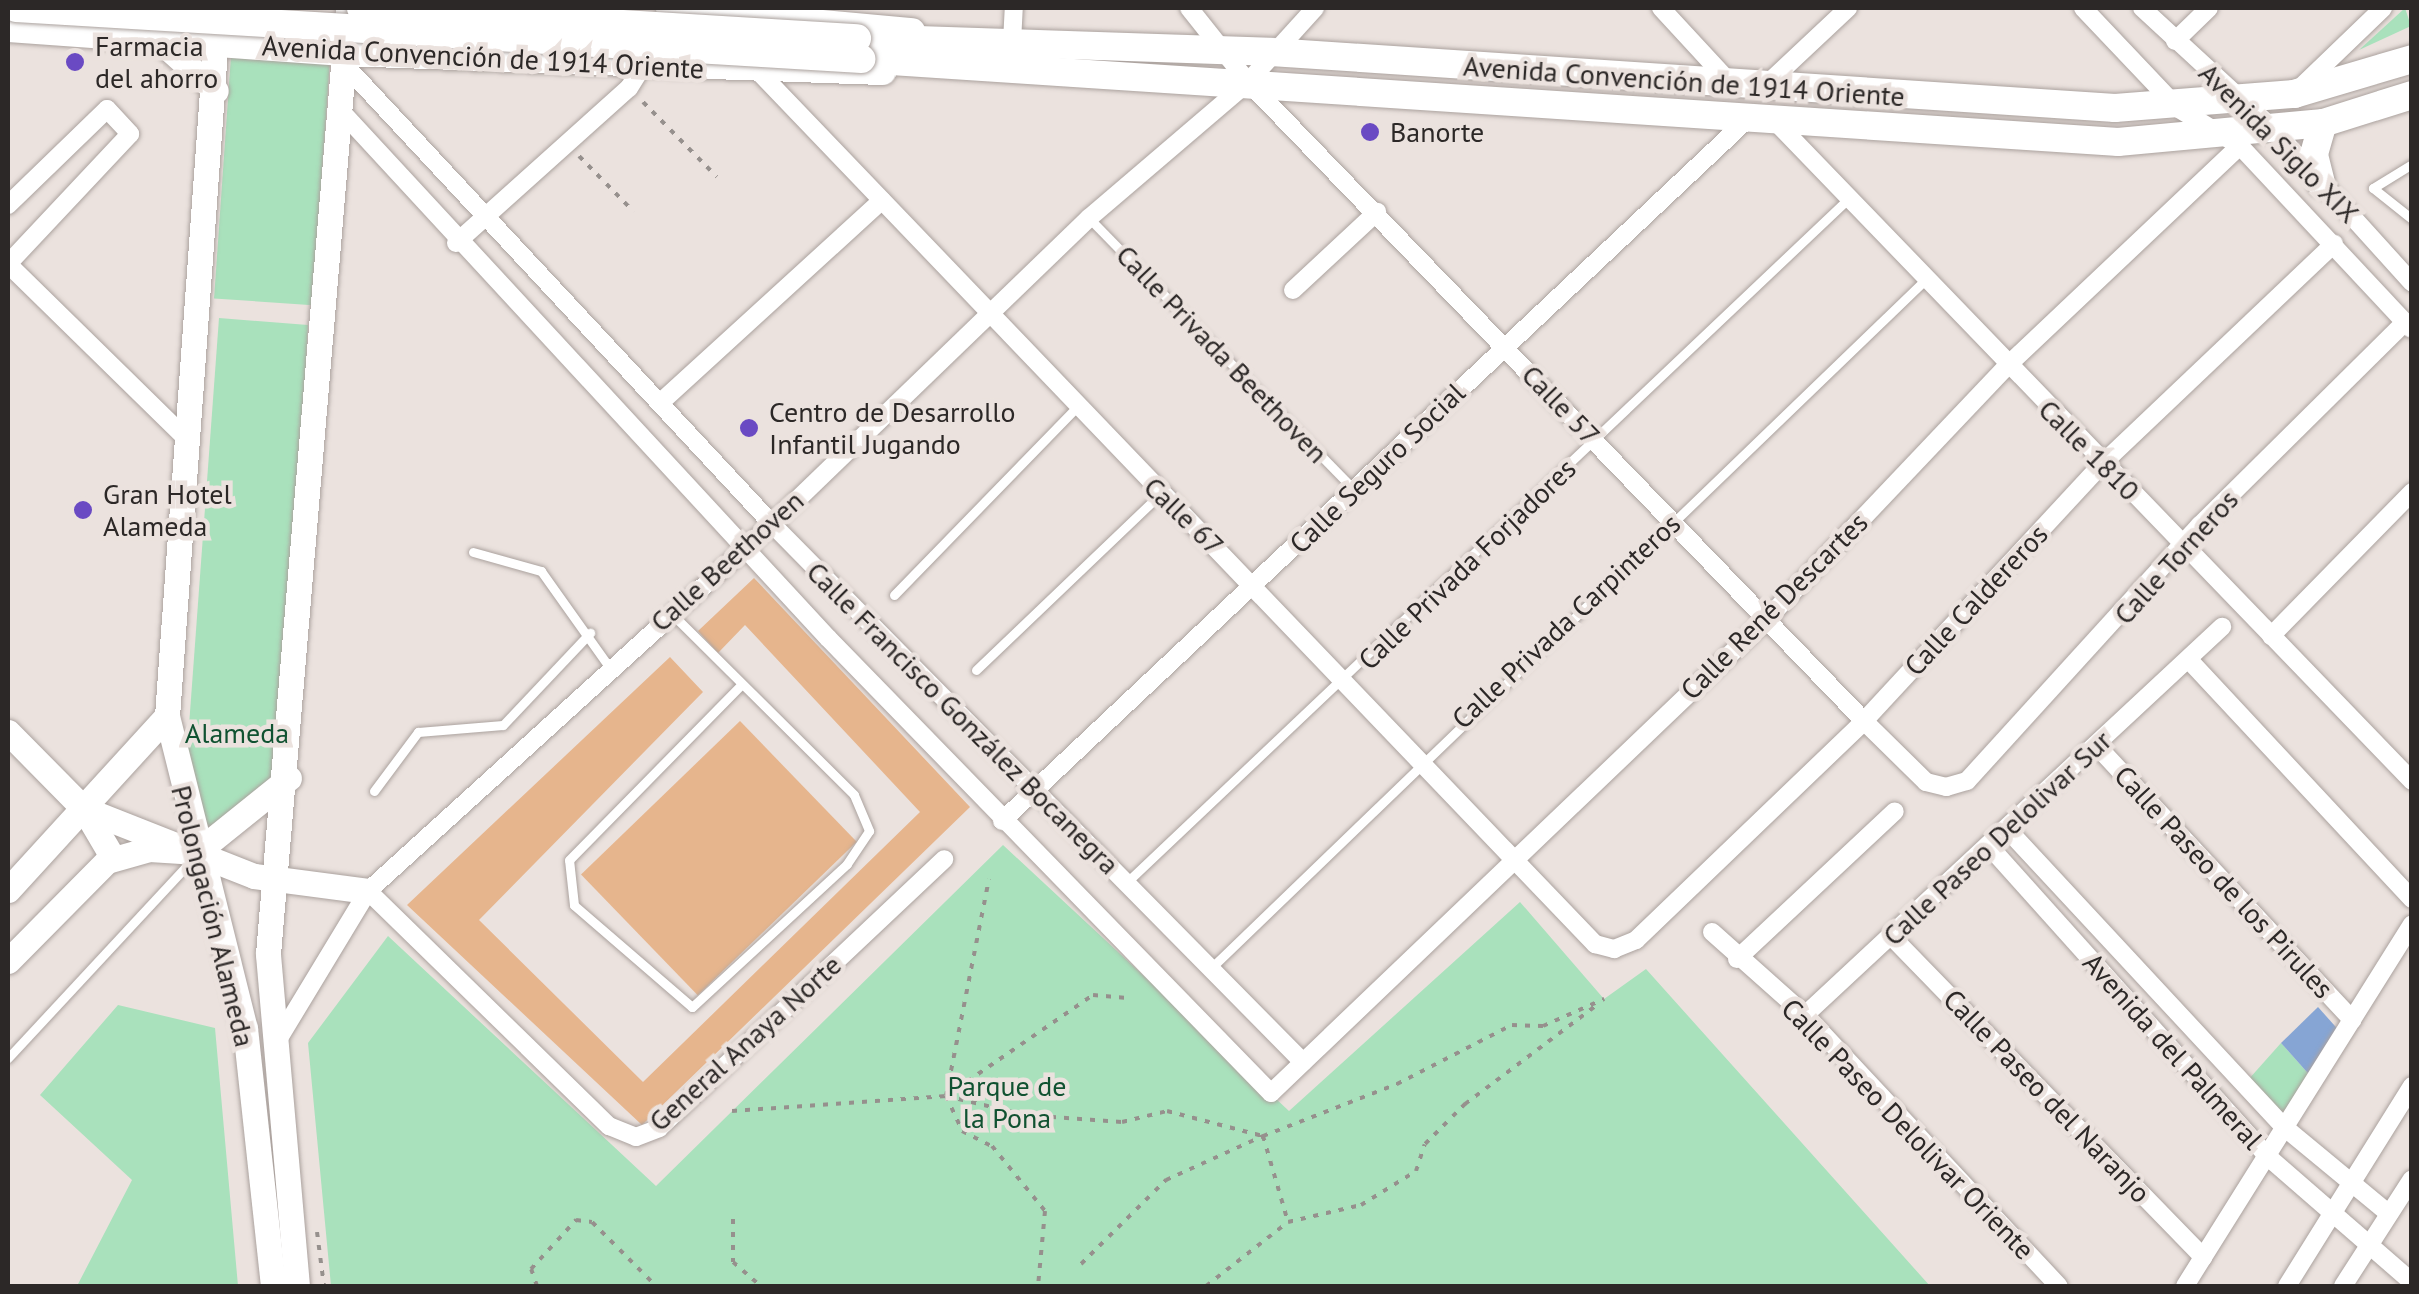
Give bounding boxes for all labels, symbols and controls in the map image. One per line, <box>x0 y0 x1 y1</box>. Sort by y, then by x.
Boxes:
place label: Farmacia del ahorro <box>95 29 218 95</box>
street label: Avenida Convención de 1914 Oriente <box>261 29 705 85</box>
street label: Avenida Convención de 1914 Oriente <box>1462 49 1906 113</box>
marker: Farmacia del ahorro <box>64 51 86 73</box>
street label: Avenida Siglo XIX <box>2192 56 2366 230</box>
place label: Banorte <box>1390 115 1484 149</box>
marker: Banorte <box>1359 121 1381 143</box>
street label: Calle Privada Beethoven <box>1109 238 1335 470</box>
street label: Calle 57 <box>1515 358 1607 452</box>
street label: Calle Seguro Social <box>1282 376 1472 560</box>
street label: Calle 1810 <box>2032 393 2146 507</box>
place label: Centro de Desarrollo Infantil Jugando <box>769 395 1015 461</box>
marker: Centro de Desarrollo Infantil Jugando <box>738 417 760 439</box>
street label: Calle Privada Forjadores <box>1351 452 1583 676</box>
street label: Calle 67 <box>1137 470 1231 562</box>
place label: Gran Hotel Alameda <box>103 477 232 543</box>
street label: Calle Torneros <box>2107 483 2245 631</box>
street label: Calle Beethoven <box>644 484 810 638</box>
marker: Gran Hotel Alameda <box>72 499 94 521</box>
street label: Calle René Descartes <box>1674 506 1874 706</box>
street label: Calle Privada Carpinteros <box>1445 507 1687 735</box>
street label: Calle Caldereros <box>1897 517 2055 683</box>
street label: Calle Francisco González Bocanegra <box>800 555 1126 881</box>
park label: Alameda <box>185 716 289 750</box>
street label: Calle Paseo Delolivar Sur <box>1876 724 2118 952</box>
street label: Calle Paseo de los Pirules <box>2108 759 2340 1005</box>
street label: Prolongación Alameda <box>164 781 262 1051</box>
street label: Avenida del Palmeral <box>2076 946 2270 1156</box>
street label: General Anaya Norte <box>642 948 848 1138</box>
street label: Calle Paseo del Naranjo <box>1937 983 2157 1209</box>
street label: Calle Paseo Delolivar Oriente <box>1775 992 2041 1266</box>
park label: Parque de la Pona <box>947 1069 1067 1135</box>

